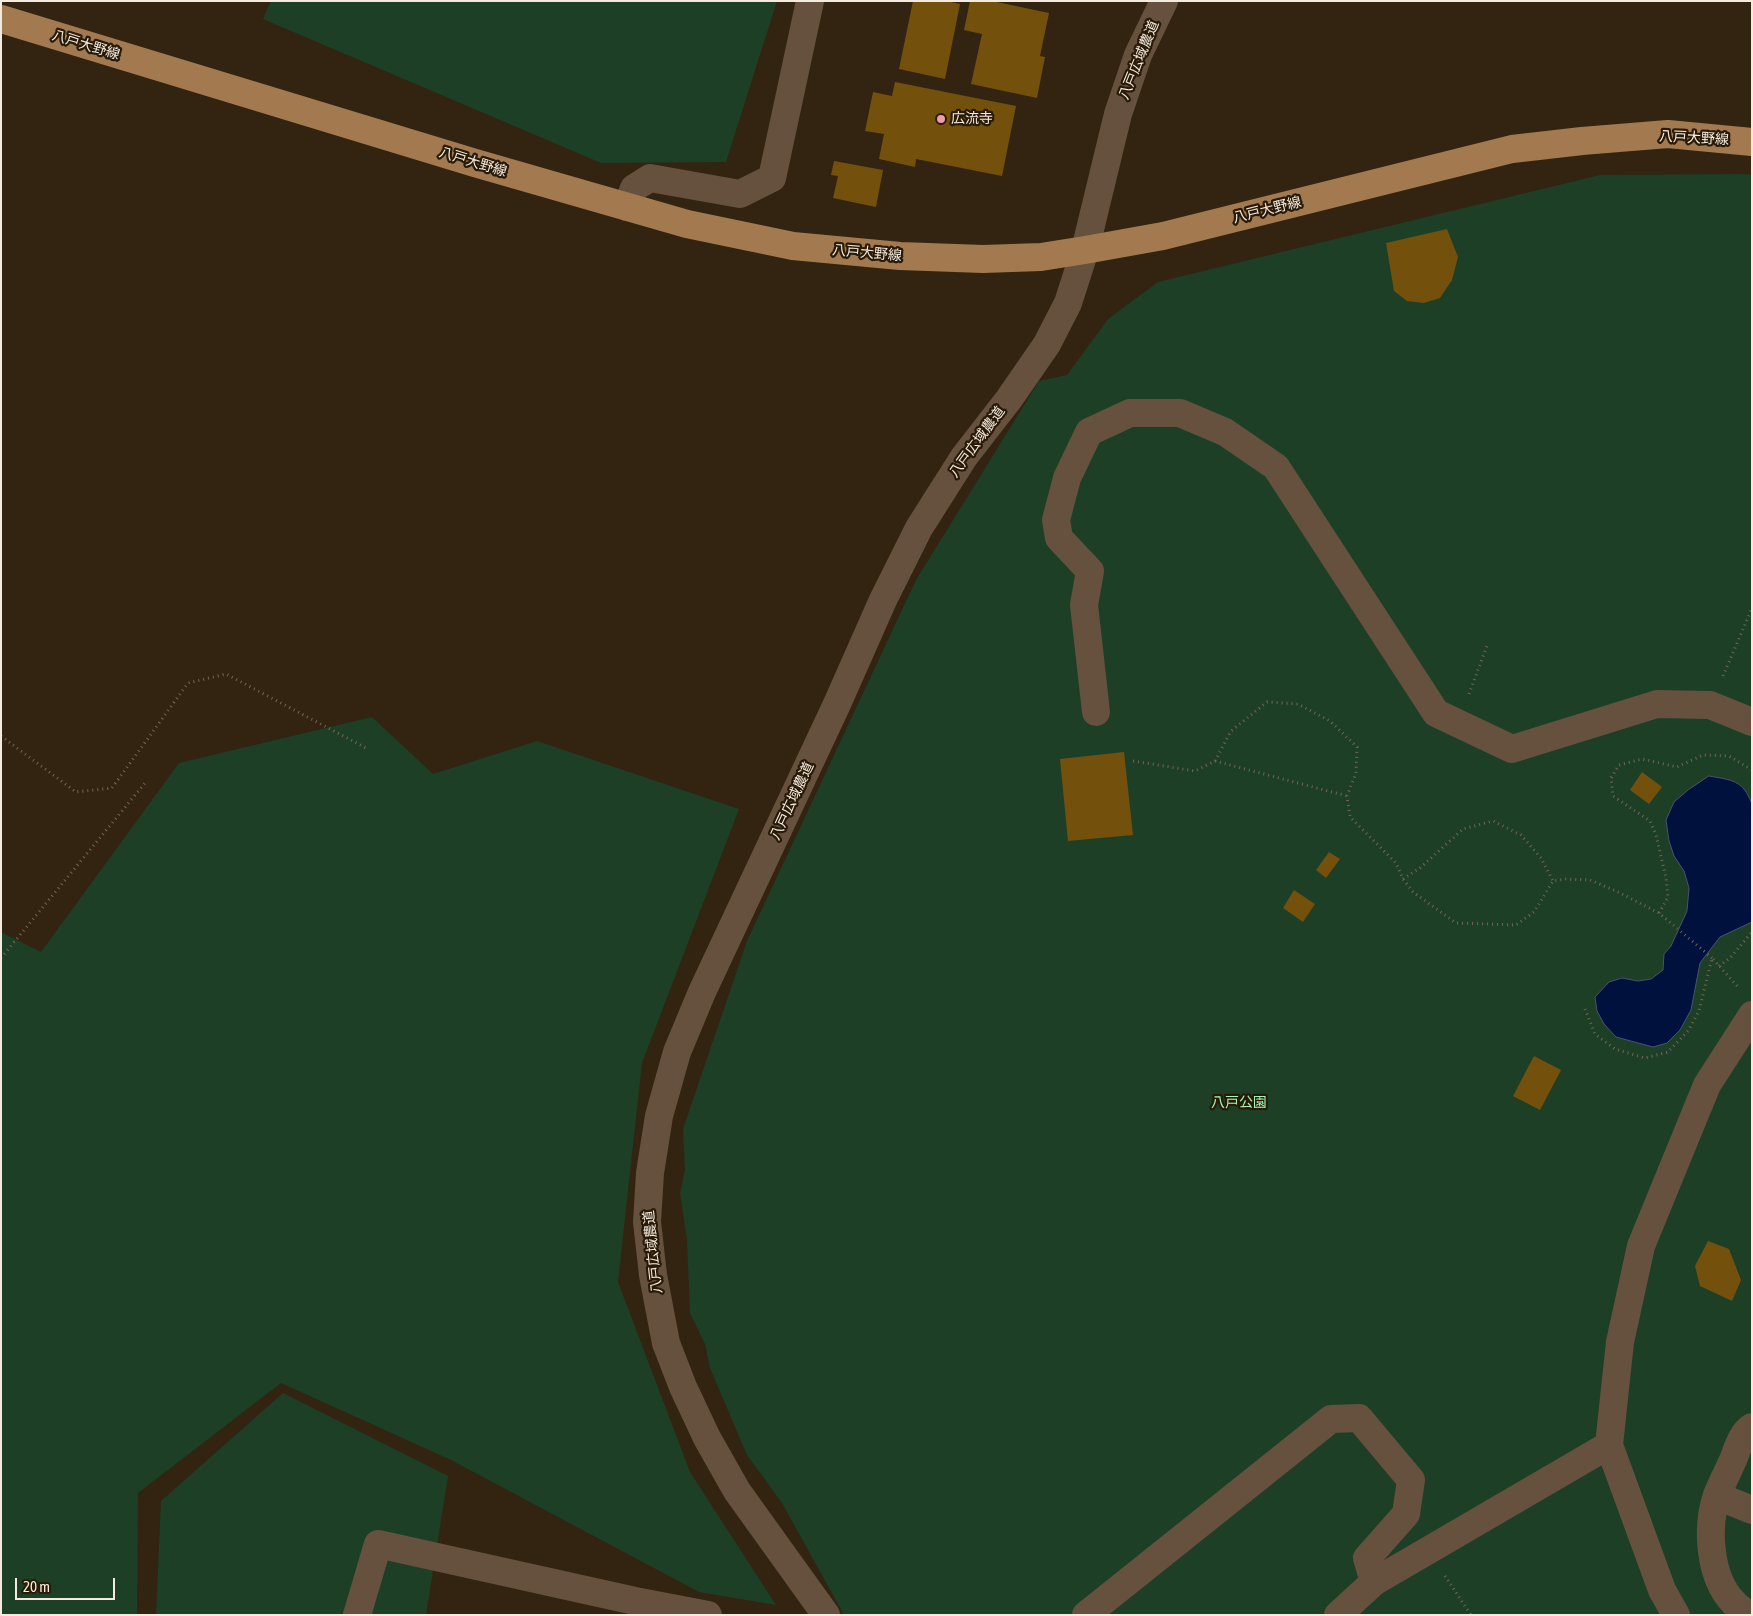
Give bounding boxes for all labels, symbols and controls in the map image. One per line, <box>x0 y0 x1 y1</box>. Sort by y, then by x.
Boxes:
street label: 八戸広域農道 <box>1115 18 1163 102</box>
street label: 八戸大野線 <box>50 27 122 63</box>
place label: 広流寺 <box>951 111 993 127</box>
marker: 広流寺 <box>935 113 947 125</box>
street label: 八戸大野線 <box>1659 128 1729 148</box>
street label: 八戸大野線 <box>437 144 509 180</box>
street label: 八戸大野線 <box>1231 193 1303 227</box>
street label: 八戸大野線 <box>831 242 903 264</box>
street label: 八戸広域農道 <box>946 403 1008 481</box>
street label: 八戸広域農道 <box>767 759 817 843</box>
park label: 八戸公園 <box>1211 1095 1267 1111</box>
street label: 八戸広域農道 <box>640 1209 666 1295</box>
scale bar <box>18 1568 118 1600</box>
text: 20 m <box>23 1578 50 1595</box>

